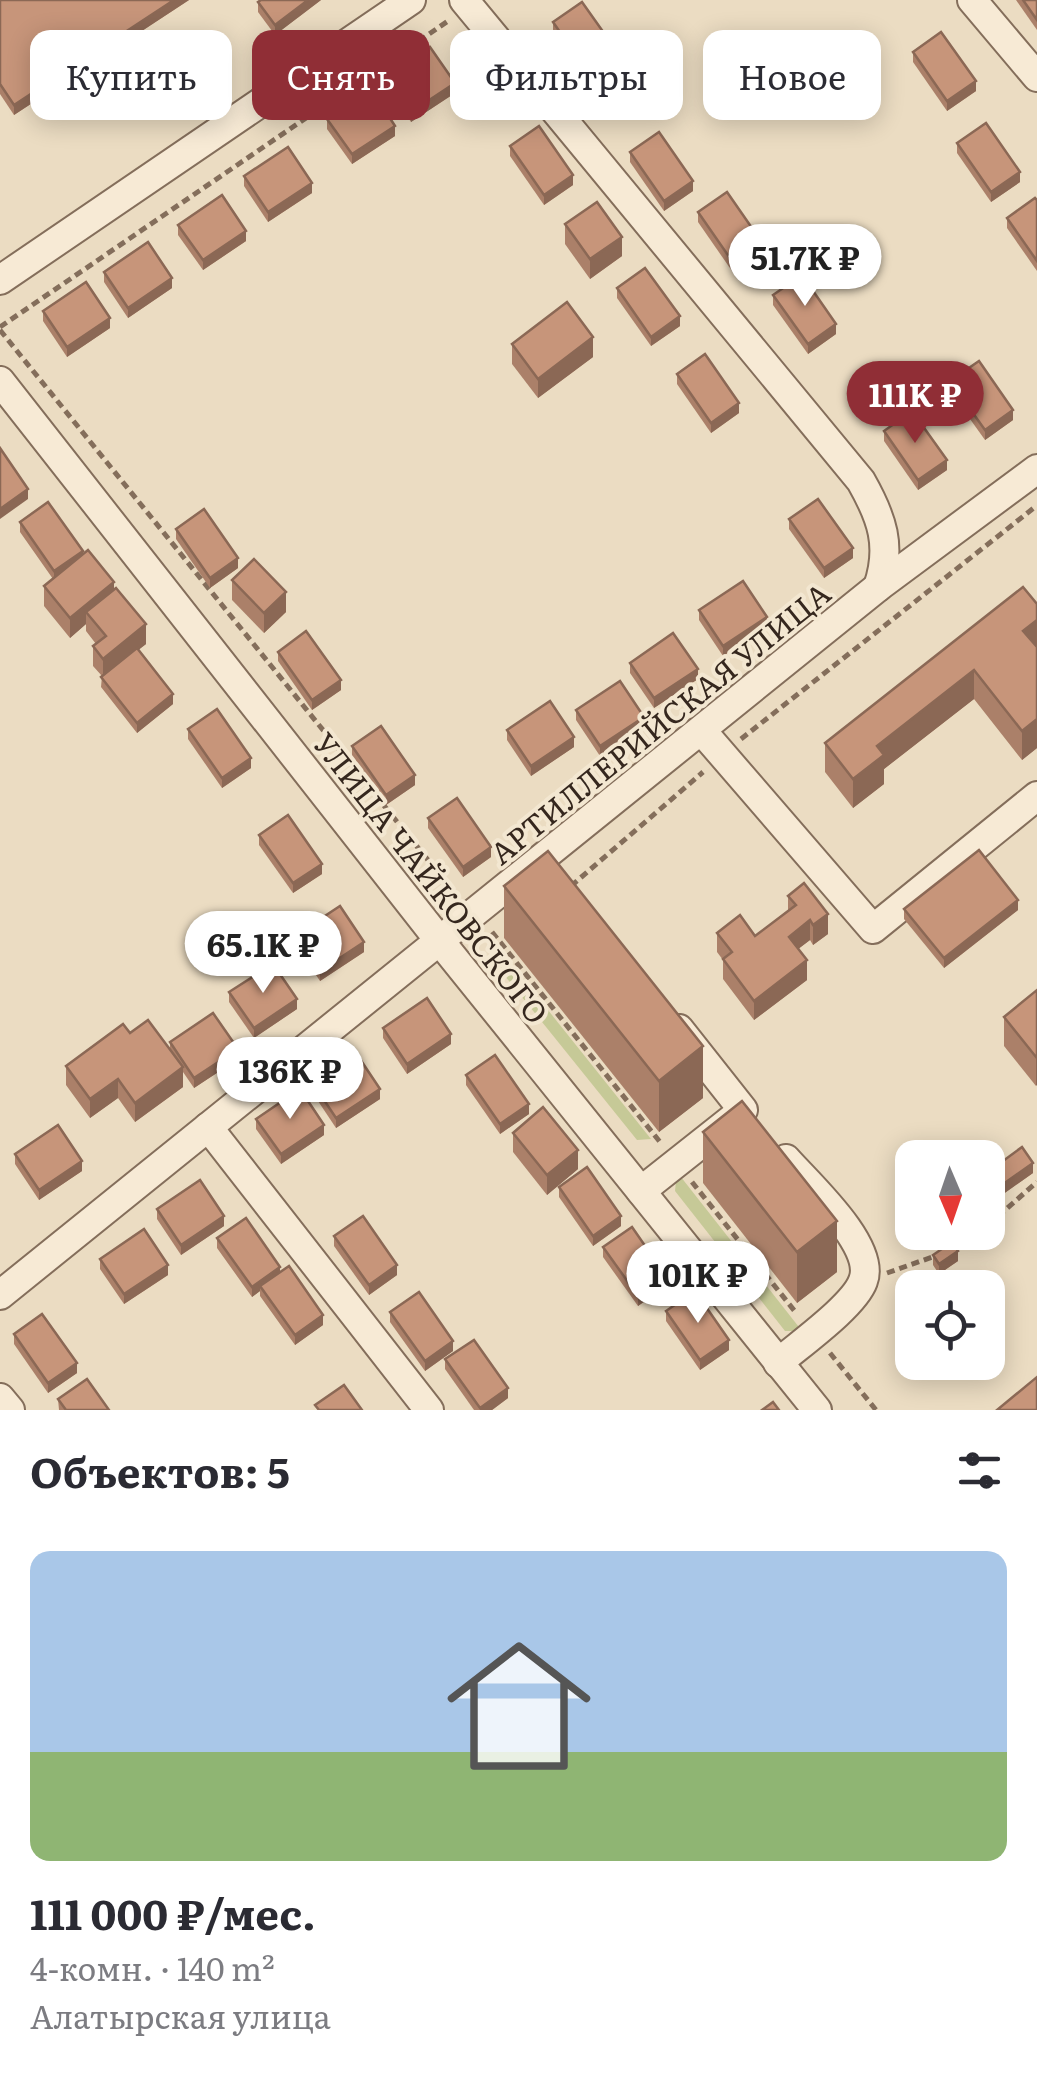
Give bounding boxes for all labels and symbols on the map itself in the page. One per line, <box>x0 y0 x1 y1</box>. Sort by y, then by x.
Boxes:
pin: 51.7K ₽ <box>713 224 897 309</box>
pin: 111K ₽ <box>834 361 996 446</box>
street label: АРТИЛЛЕРИЙСКАЯ УЛИЦА <box>479 571 839 873</box>
street label: УЛИЦА ЧАЙКОВСКОГО <box>304 722 560 1032</box>
pin: 65.1K ₽ <box>171 911 355 996</box>
pin: 136K ₽ <box>209 1037 371 1122</box>
north arrow <box>895 1140 1005 1250</box>
pin: 101K ₽ <box>617 1241 779 1326</box>

